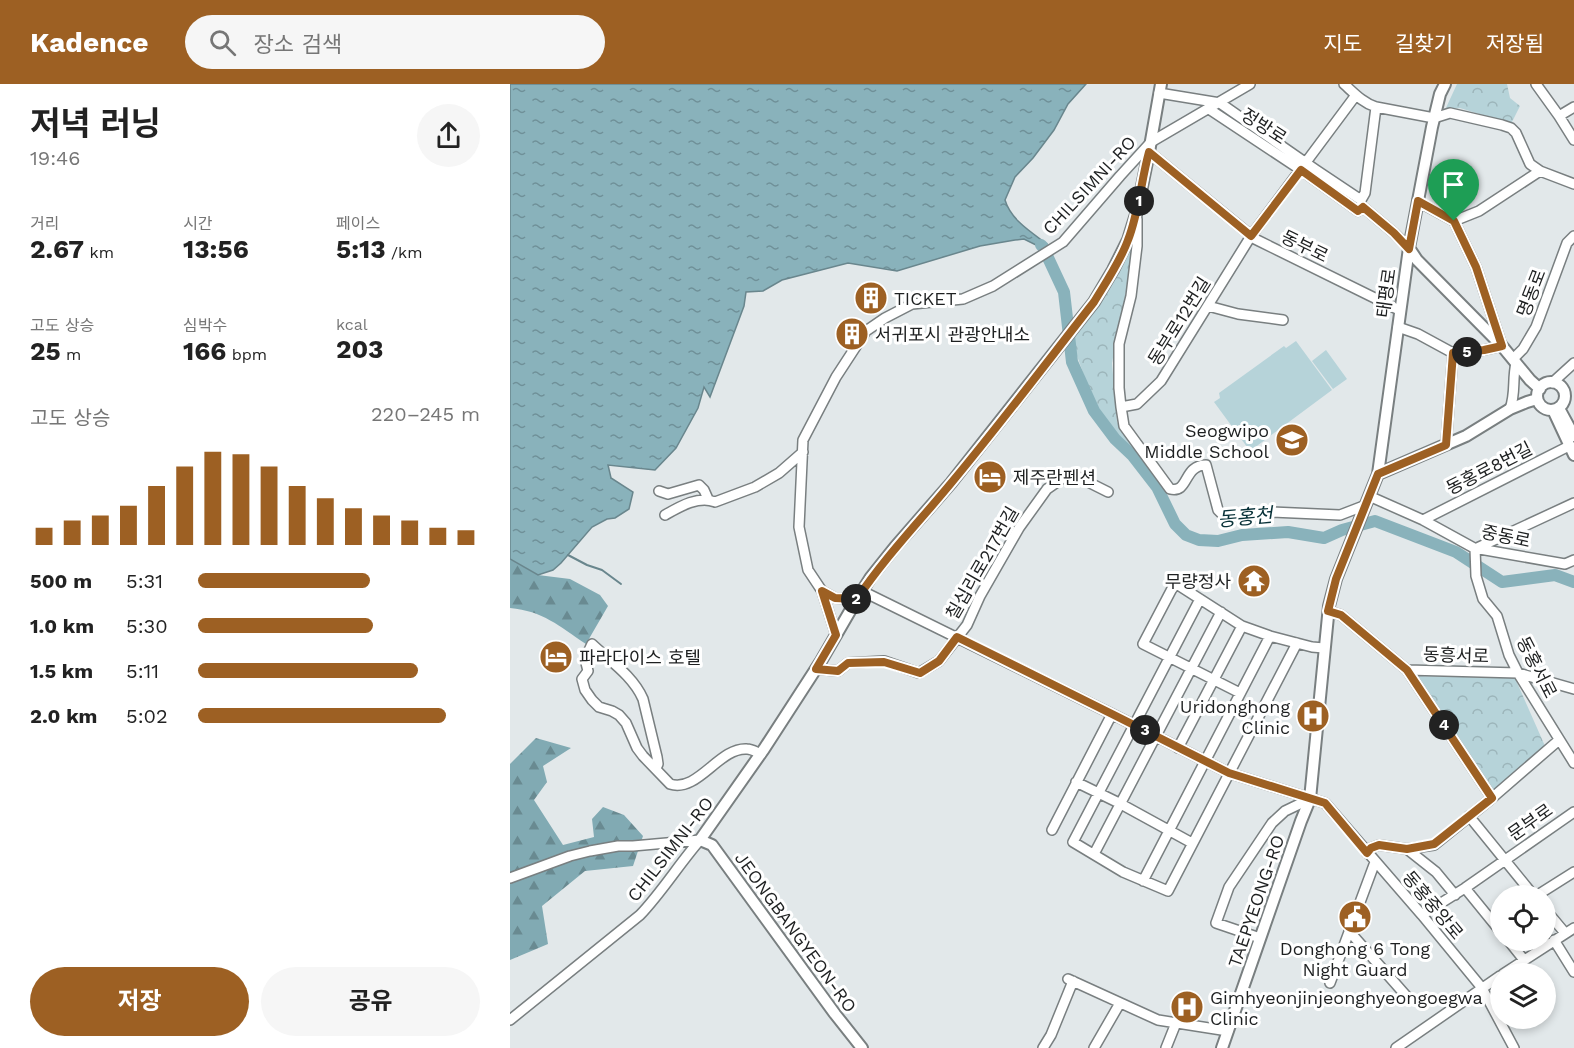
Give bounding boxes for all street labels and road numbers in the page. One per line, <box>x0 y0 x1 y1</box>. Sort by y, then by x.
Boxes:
street label: 정방로 <box>1237 104 1291 148</box>
street label: CHILSIMNI-RO <box>1038 131 1140 239</box>
street label: 동부로 <box>1278 226 1332 266</box>
street label: 명동로 <box>1512 266 1550 320</box>
street label: 태평로 <box>1372 267 1400 319</box>
street label: 동부로12번길 <box>1144 273 1214 369</box>
street label: 동홍로8번길 <box>1442 437 1536 499</box>
street label: 칠십리로217번길 <box>941 503 1023 623</box>
street label: 중동로 <box>1480 521 1532 551</box>
street label: 동홍서로 <box>1513 633 1561 701</box>
street label: 동흥서로 <box>1423 643 1489 667</box>
street label: CHILSIMNI-RO <box>623 793 717 905</box>
street label: 문부로 <box>1504 799 1556 845</box>
street label: TAEPYEONG-RO <box>1223 832 1289 970</box>
street label: JEONGBANGYEON-RO <box>731 848 861 1016</box>
street label: 동홍중앙로 <box>1398 867 1468 943</box>

